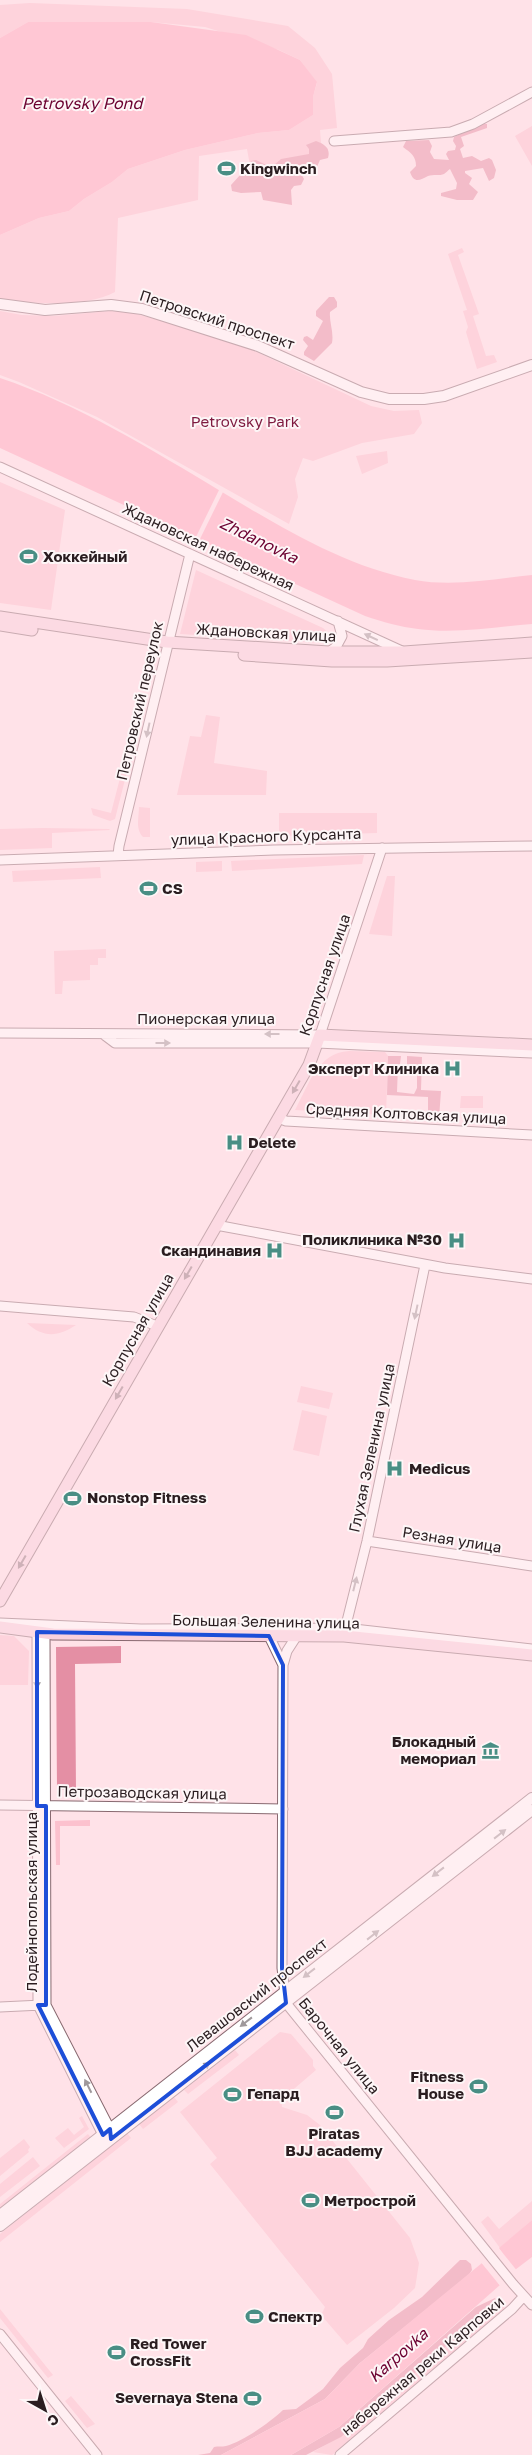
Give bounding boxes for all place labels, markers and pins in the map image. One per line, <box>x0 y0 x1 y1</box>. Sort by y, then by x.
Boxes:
sports icon: Kingwinch <box>216 159 236 179</box>
place label: Kingwinch <box>240 159 317 177</box>
sports icon: Хоккейный <box>19 547 39 567</box>
place label: Хоккейный <box>43 547 127 565</box>
sports icon: CS <box>138 879 158 899</box>
place label: CS <box>162 879 183 897</box>
place label: Эксперт Клиника <box>308 1059 439 1077</box>
hospital icon: Эксперт Клиника <box>443 1059 463 1079</box>
hospital icon: Delete <box>224 1133 244 1153</box>
place label: Delete <box>248 1133 296 1151</box>
place label: Поликлиника №30 <box>302 1230 442 1248</box>
hospital icon: Поликлиника №30 <box>446 1230 466 1250</box>
place label: Скандинавия <box>161 1241 261 1259</box>
hospital icon: Скандинавия <box>265 1241 285 1261</box>
hospital icon: Medicus <box>385 1459 405 1479</box>
place label: Medicus <box>409 1459 471 1477</box>
sports icon: Nonstop Fitness <box>63 1488 83 1508</box>
place label: Nonstop Fitness <box>87 1488 207 1506</box>
place label: Блокадный мемориал <box>392 1732 476 1767</box>
museum icon: Блокадный мемориал <box>480 1741 500 1761</box>
place label: Fitness House <box>410 2067 464 2102</box>
sports icon: Fitness House <box>468 2076 488 2096</box>
sports icon: Гепард <box>223 2084 243 2104</box>
place label: Гепард <box>247 2084 300 2102</box>
sports icon: Piratas BJJ academy <box>324 2103 344 2123</box>
place label: Piratas BJJ academy <box>285 2124 383 2159</box>
sports icon: Метрострой <box>300 2191 320 2211</box>
place label: Метрострой <box>324 2191 416 2209</box>
sports icon: Спектр <box>244 2307 264 2327</box>
place label: Спектр <box>268 2307 322 2325</box>
place label: Red Tower CrossFit <box>130 2334 207 2369</box>
sports icon: Red Tower CrossFit <box>106 2343 126 2363</box>
place label: Severnaya Stena <box>115 2388 238 2406</box>
sports icon: Severnaya Stena <box>242 2388 262 2408</box>

